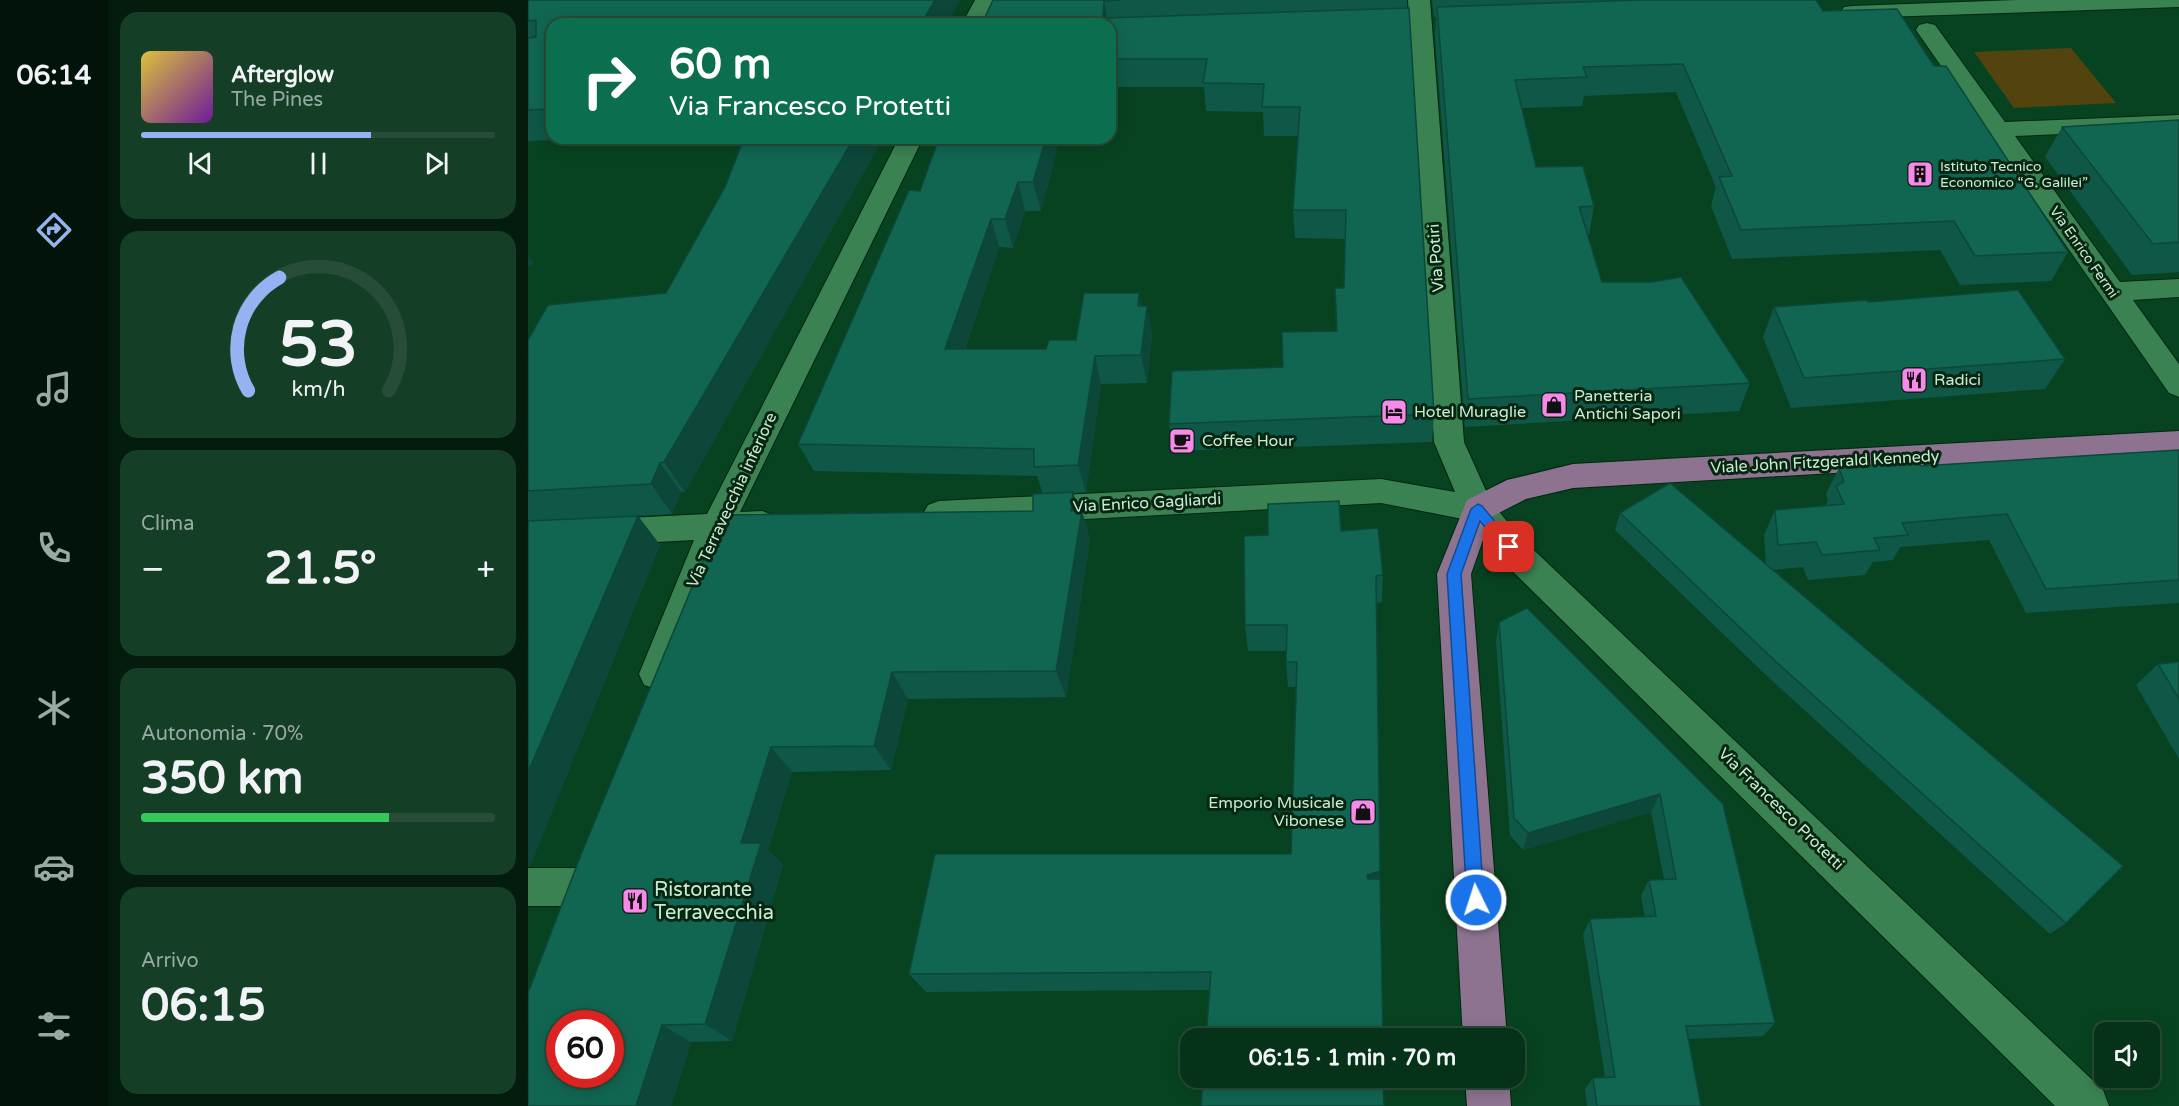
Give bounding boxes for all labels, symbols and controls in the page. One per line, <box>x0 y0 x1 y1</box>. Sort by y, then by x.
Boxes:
text: 60 m <box>669 39 771 90</box>
icon: right <box>570 42 648 120</box>
text: 06:14 <box>17 59 91 92</box>
text: Afterglow <box>231 62 334 88</box>
text: The Pines <box>231 88 323 112</box>
text: Via Francesco Protetti <box>669 90 951 123</box>
icon: previous <box>184 147 217 180</box>
icon: pause <box>302 147 335 180</box>
icon: next <box>420 147 453 180</box>
place label: Istituto Tecnico Economico “G. Galilei” <box>1940 158 2088 191</box>
building icon: Istituto Tecnico Economico “G. Galilei” <box>1905 159 1935 189</box>
street label: Via Enrico Fermi <box>2046 203 2122 301</box>
icon: directions <box>33 209 75 251</box>
street label: Via Potiri <box>1424 223 1448 293</box>
text: 53 <box>279 308 357 383</box>
restaurant icon: Radici <box>1899 365 1929 395</box>
icon: music <box>33 368 75 410</box>
place label: Radici <box>1934 370 1981 390</box>
text: km/h <box>291 377 345 403</box>
place label: Panetteria Antichi Sapori <box>1574 386 1681 424</box>
shop icon: Panetteria Antichi Sapori <box>1539 390 1569 420</box>
hotel icon: Hotel Muraglie <box>1379 397 1409 427</box>
place label: Hotel Muraglie <box>1414 402 1526 422</box>
street label: Via Terravecchia inferiore <box>683 409 781 591</box>
cafe icon: Coffee Hour <box>1167 426 1197 456</box>
place label: Coffee Hour <box>1202 431 1295 451</box>
street label: Viale John Fitzgerald Kennedy <box>1710 446 1940 478</box>
street label: Via Enrico Gagliardi <box>1072 489 1222 517</box>
text: Clima <box>141 512 194 536</box>
pin <box>1483 521 1534 572</box>
icon: phone <box>33 527 75 569</box>
icon: arrive <box>1492 530 1525 563</box>
text: 21.5° <box>264 542 377 596</box>
text: − <box>141 550 165 589</box>
text: + <box>476 550 495 589</box>
icon: climate <box>33 687 75 729</box>
text: Autonomia · 70% <box>141 722 303 746</box>
street label: Via Francesco Protetti <box>1714 744 1848 874</box>
text: 350 km <box>141 752 303 806</box>
place label: Emporio Musicale Vibonese <box>1208 793 1344 831</box>
shop icon: Emporio Musicale Vibonese <box>1348 797 1378 827</box>
icon: car <box>33 846 75 888</box>
position arrow <box>1444 868 1508 932</box>
place label: Ristorante Terravecchia <box>654 878 774 925</box>
restaurant icon: Ristorante Terravecchia <box>620 886 650 916</box>
text: Arrivo <box>141 949 199 973</box>
text: 06:15 <box>141 979 266 1033</box>
icon: filters <box>33 1005 75 1047</box>
speed limit sign: 60 <box>546 1010 624 1088</box>
map controls <box>2094 1022 2160 1088</box>
button: sound <box>2094 1022 2160 1088</box>
text: 06:15 · 1 min · 70 m <box>1249 1045 1456 1071</box>

